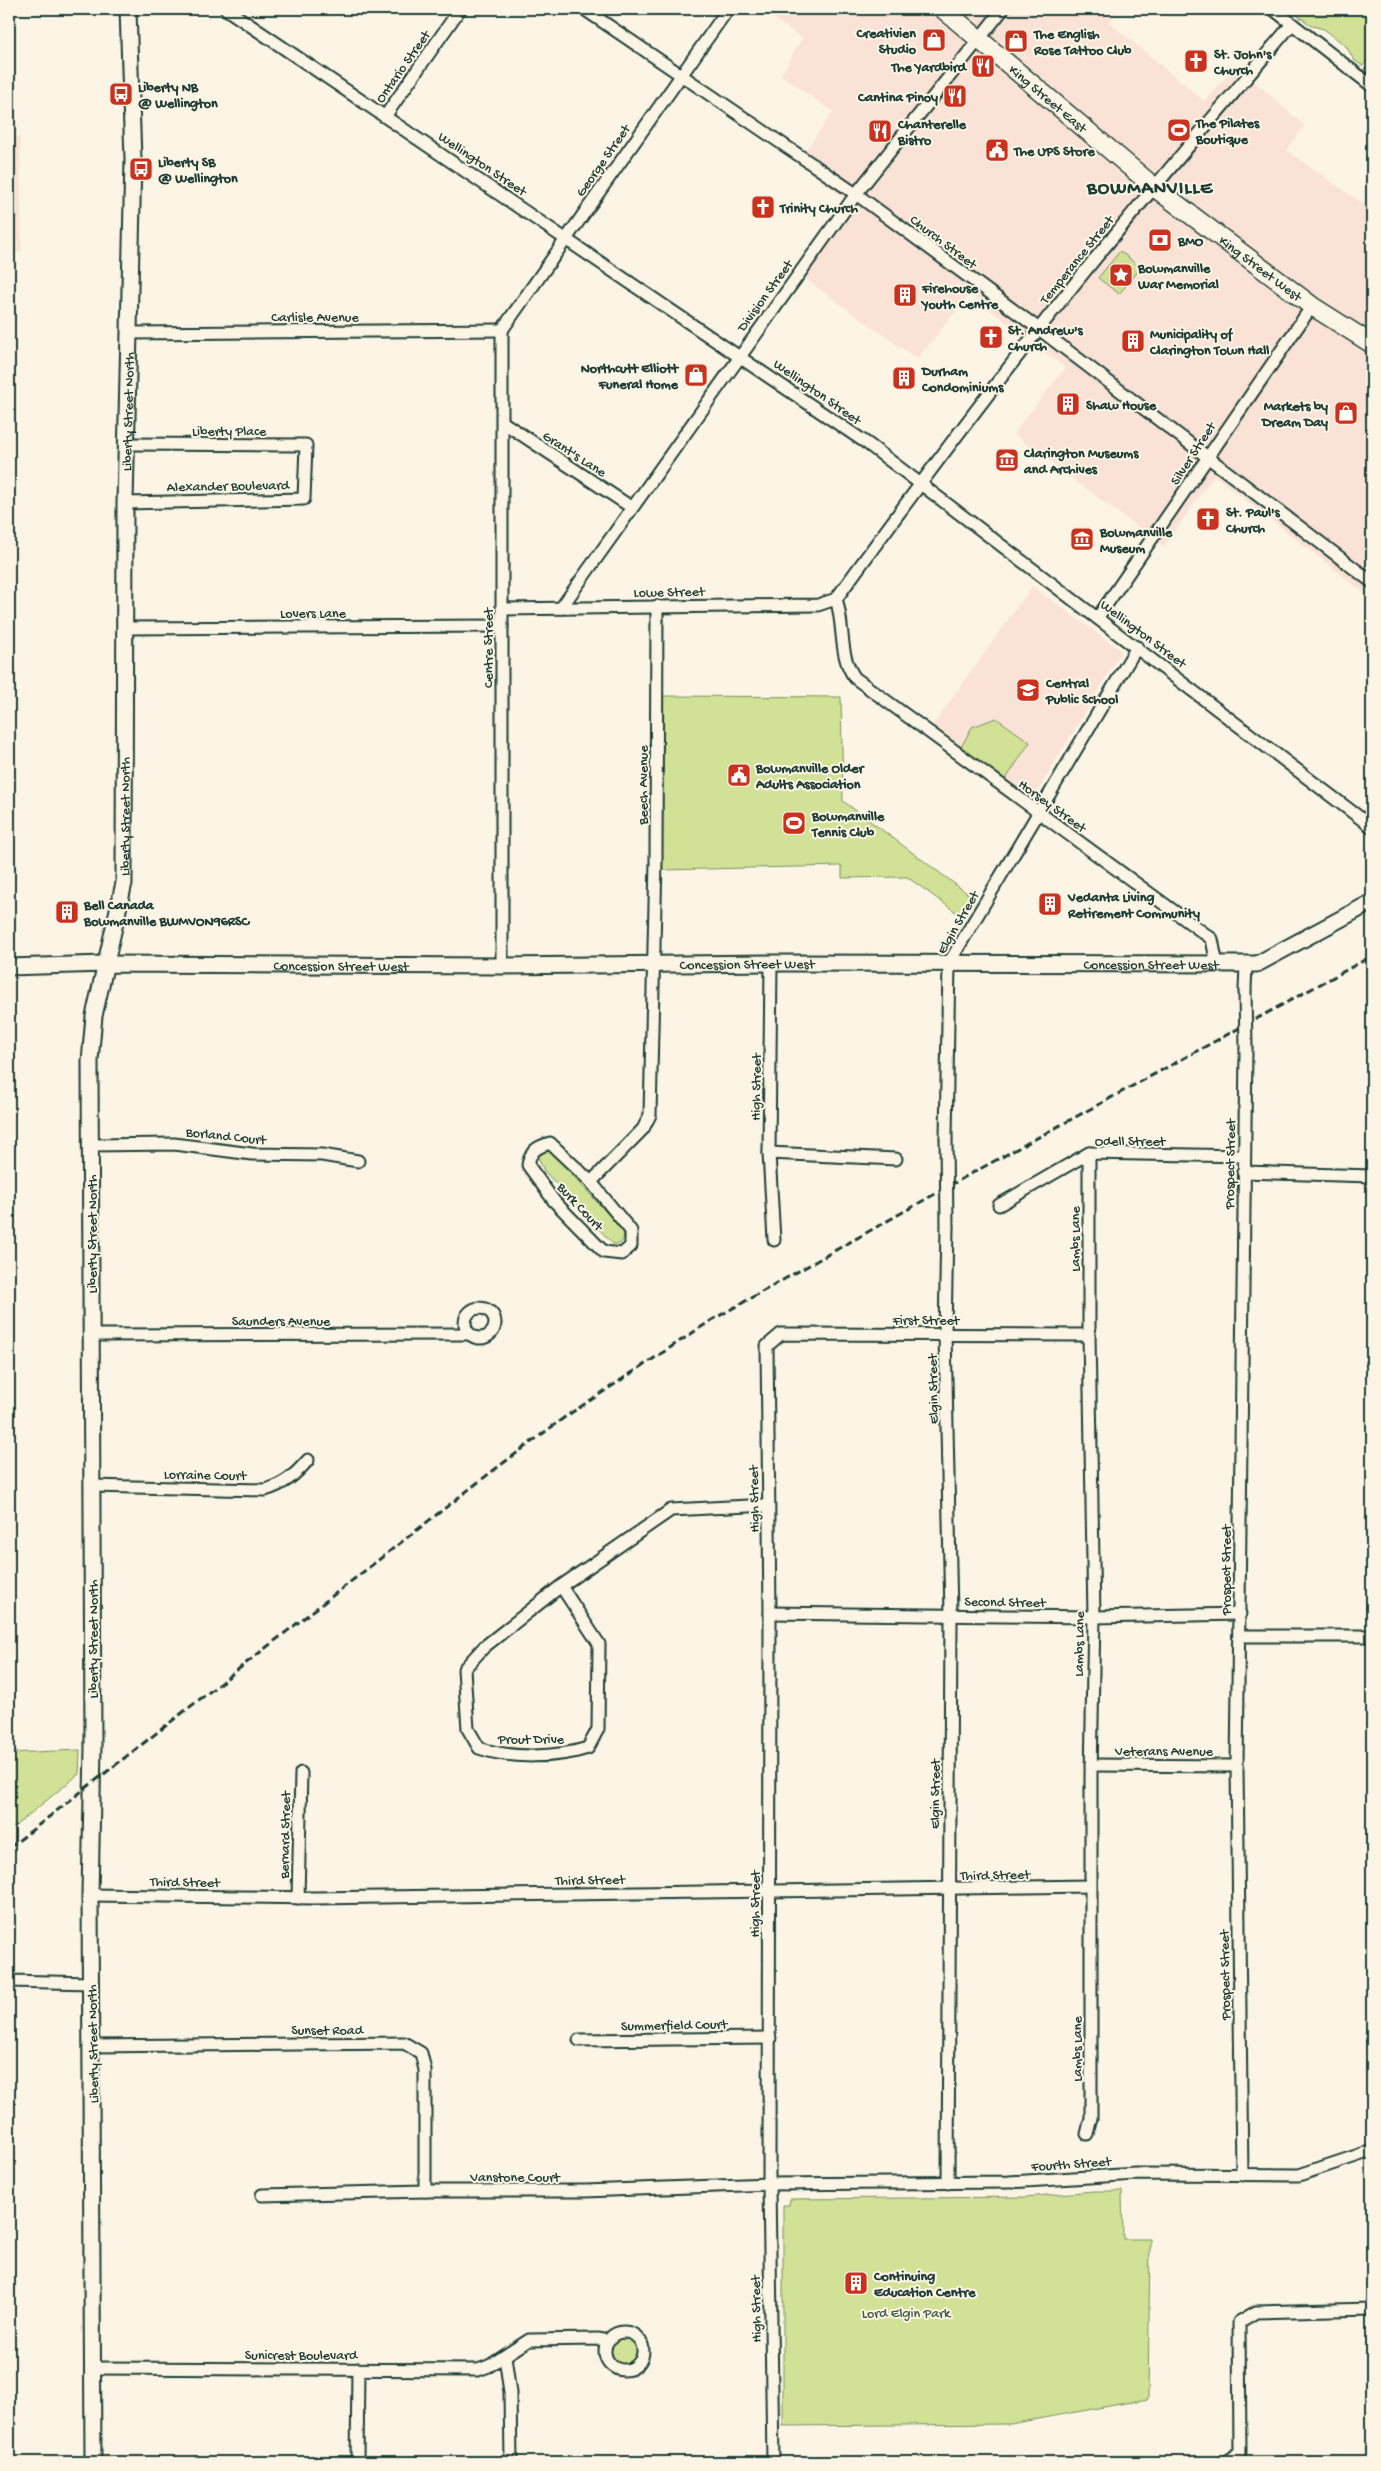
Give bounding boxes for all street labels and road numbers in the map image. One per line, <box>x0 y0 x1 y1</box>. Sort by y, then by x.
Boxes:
street label: Ontario Street <box>373 27 436 107</box>
street label: King Street East <box>1004 62 1090 138</box>
street label: George Street <box>573 121 636 201</box>
street label: Wellington Street <box>434 129 530 202</box>
street label: Church Street <box>906 212 980 274</box>
street label: Temperance Street <box>1037 212 1120 309</box>
street label: King Street West <box>1215 233 1305 307</box>
street label: Division Street <box>734 256 798 336</box>
street label: Carlisle Avenue <box>271 310 359 327</box>
street label: Liberty Street North <box>120 351 140 471</box>
street label: Wellington Street <box>769 356 865 430</box>
street label: Silver Street <box>1167 419 1221 489</box>
street label: Liberty Place <box>192 424 267 441</box>
street label: Grant's Lane <box>539 428 609 482</box>
street label: Alexander Boulevard <box>167 478 291 497</box>
street label: Lowe Street <box>633 584 706 603</box>
street label: Wellington Street <box>1096 597 1190 674</box>
street label: Lovers Lane <box>280 606 347 623</box>
street label: Centre Street <box>481 607 498 688</box>
street label: Beech Avenue <box>636 745 653 826</box>
street label: Liberty Street North <box>118 757 135 876</box>
street label: Horsey Street <box>1014 777 1090 838</box>
street label: Elgin Street <box>934 888 985 958</box>
street label: Concession Street West <box>679 957 816 975</box>
street label: Concession Street West <box>1083 958 1220 975</box>
street label: Concession Street West <box>273 959 410 977</box>
street label: High Street <box>748 1052 767 1121</box>
street label: Prospect Street <box>1222 1117 1241 1210</box>
street label: Borland Court <box>184 1125 268 1150</box>
street label: Odell Street <box>1095 1134 1167 1151</box>
street label: Liberty Street North <box>85 1174 102 1293</box>
street label: Burk Court <box>552 1179 607 1237</box>
street label: Lambs Lane <box>1068 1205 1085 1272</box>
street label: First Street <box>892 1313 961 1330</box>
street label: Saunders Avenue <box>232 1314 331 1331</box>
street label: Elgin Street <box>925 1352 944 1424</box>
street label: High Street <box>746 1464 765 1533</box>
street label: Lorraine Court <box>164 1467 248 1486</box>
street label: Prospect Street <box>1219 1524 1236 1616</box>
street label: Liberty Street North <box>86 1579 103 1698</box>
street label: Second Street <box>964 1594 1047 1613</box>
street label: Lambs Lane <box>1071 1610 1090 1677</box>
street label: Prout Drive <box>497 1732 565 1749</box>
street label: Veterans Avenue <box>1114 1744 1214 1761</box>
street label: Elgin Street <box>928 1758 945 1829</box>
street label: Bernard Street <box>277 1790 296 1880</box>
street label: Third Street <box>959 1867 1031 1886</box>
street label: High Street <box>748 1869 765 1938</box>
street label: Third Street <box>554 1872 626 1891</box>
street label: Third Street <box>149 1874 221 1893</box>
street label: Prospect Street <box>1217 1928 1236 2021</box>
street label: Liberty Street North <box>85 1984 104 2104</box>
street label: Lambs Lane <box>1070 2015 1087 2082</box>
street label: Summerfield Court <box>621 2017 729 2036</box>
street label: Sunset Road <box>291 2023 365 2040</box>
street label: Fourth Street <box>1030 2154 1113 2177</box>
street label: Vanstone Court <box>469 2170 561 2187</box>
street label: High Street <box>748 2274 767 2343</box>
street label: Sunicrest Boulevard <box>245 2348 359 2365</box>

